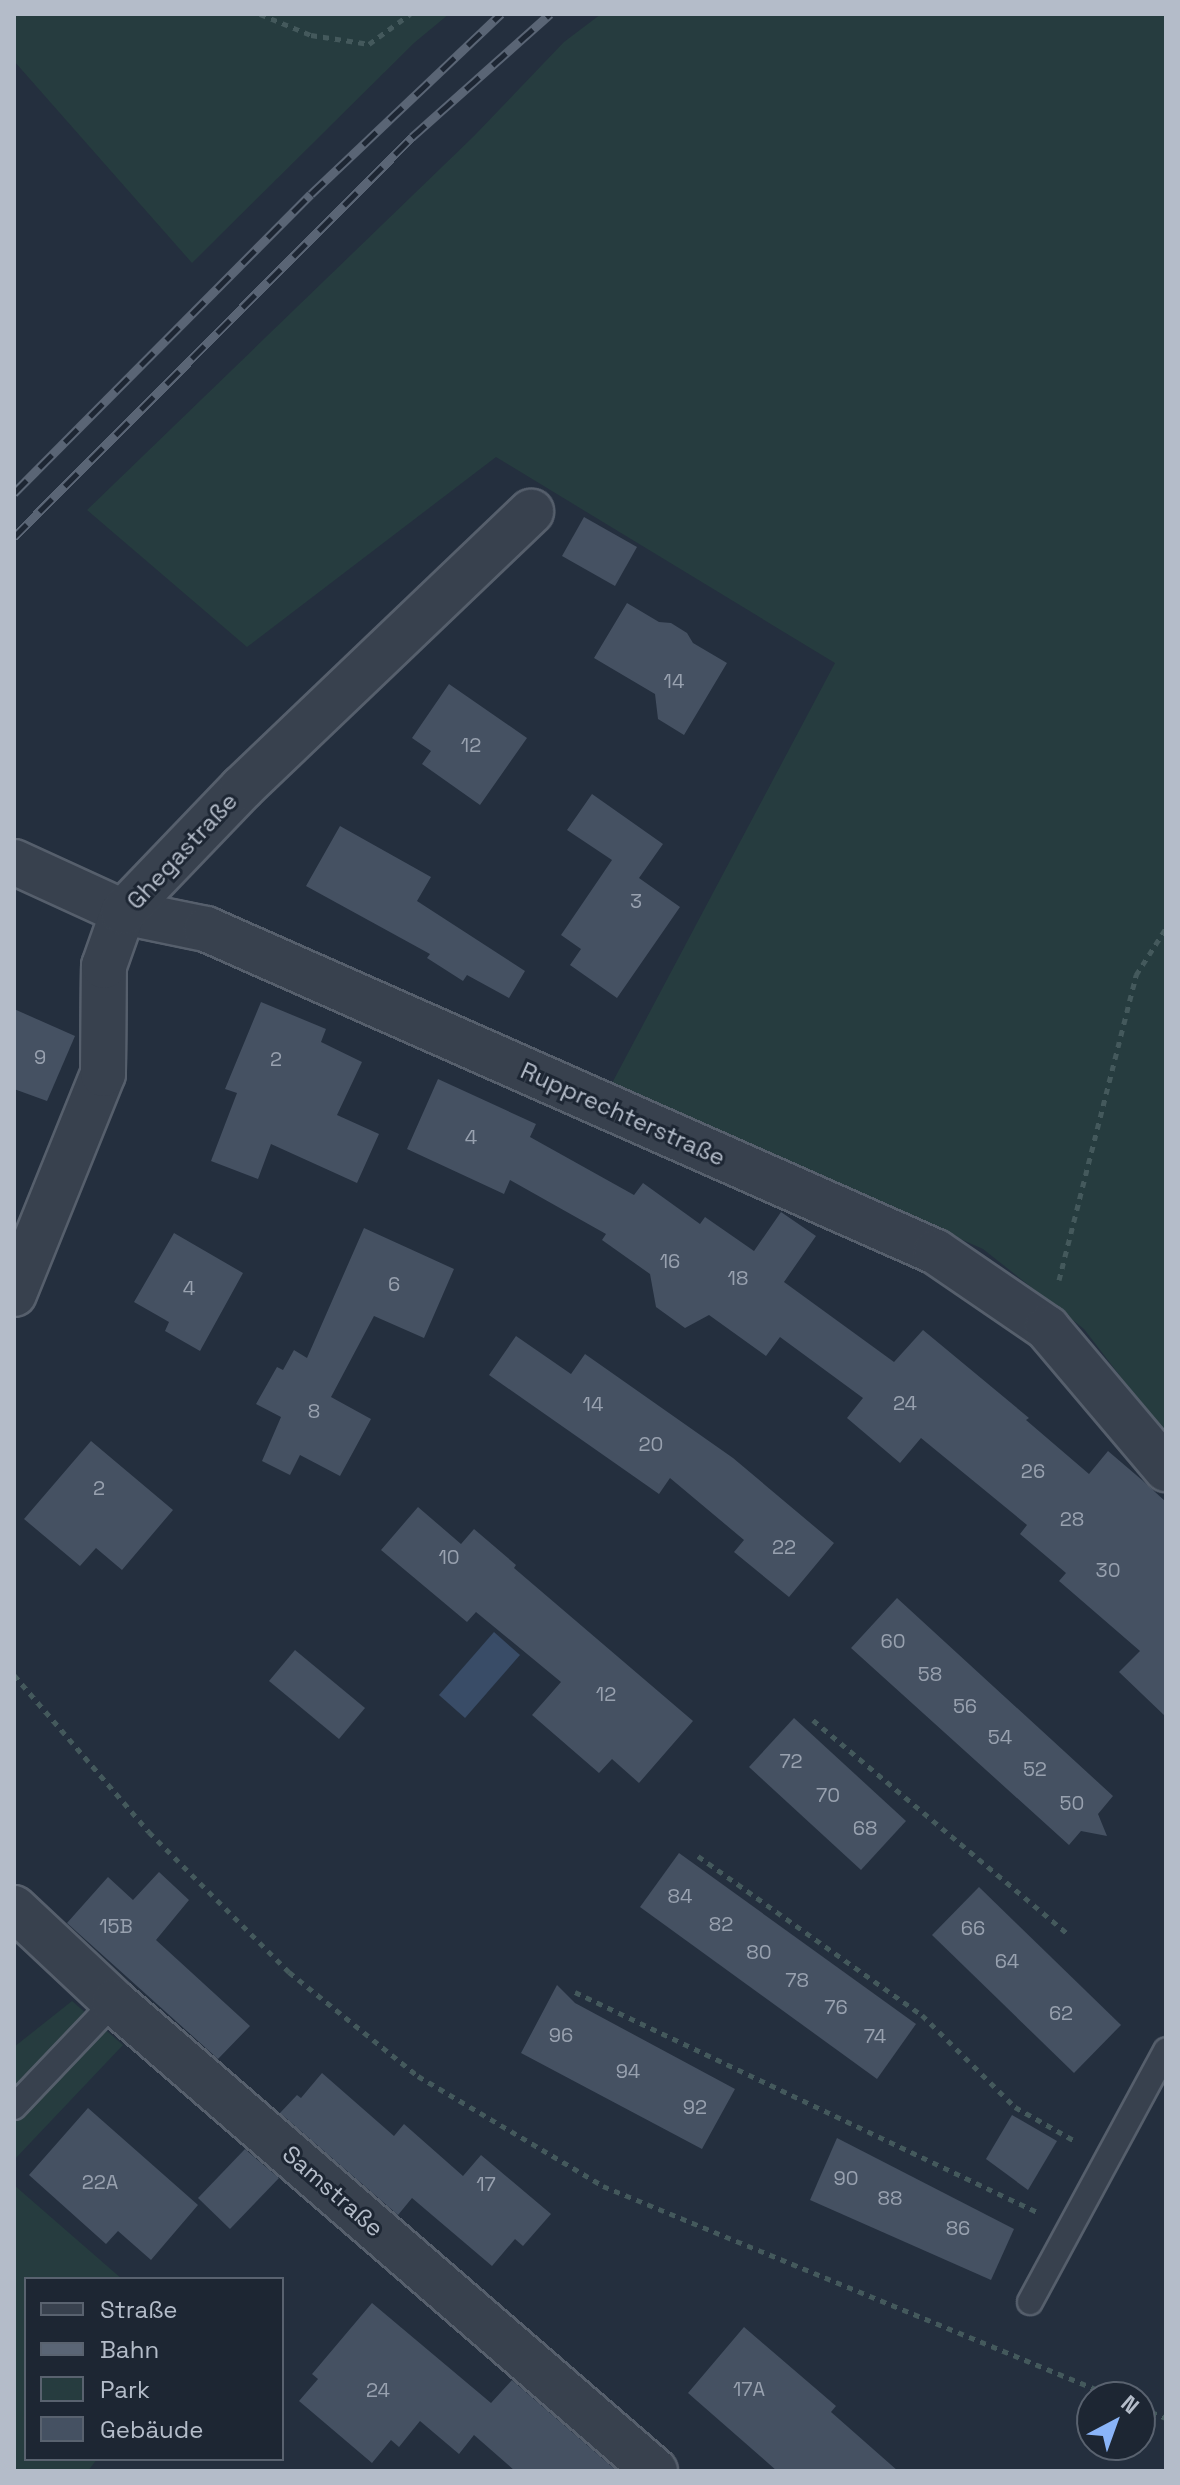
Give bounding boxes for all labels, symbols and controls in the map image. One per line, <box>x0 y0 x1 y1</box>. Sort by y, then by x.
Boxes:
house number: 14 <box>664 669 684 693</box>
house number: 12 <box>461 733 481 757</box>
street label: Ghegastraße <box>121 787 243 915</box>
house number: 3 <box>630 889 642 913</box>
house number: 9 <box>34 1045 46 1069</box>
house number: 2 <box>270 1047 282 1071</box>
street label: Rupprechterstraße <box>516 1056 730 1172</box>
house number: 4 <box>465 1125 477 1149</box>
house number: 16 <box>660 1249 680 1273</box>
house number: 18 <box>728 1266 748 1290</box>
house number: 6 <box>388 1272 400 1296</box>
house number: 4 <box>183 1276 195 1300</box>
house number: 24 <box>893 1391 917 1415</box>
house number: 14 <box>583 1392 603 1416</box>
house number: 8 <box>308 1399 320 1423</box>
house number: 20 <box>639 1432 663 1456</box>
house number: 26 <box>1021 1459 1045 1483</box>
house number: 2 <box>93 1476 105 1500</box>
house number: 28 <box>1060 1507 1084 1531</box>
house number: 22 <box>772 1535 796 1559</box>
house number: 10 <box>438 1545 460 1569</box>
house number: 30 <box>1096 1558 1120 1582</box>
house number: 60 <box>880 1629 906 1653</box>
house number: 58 <box>918 1662 942 1686</box>
house number: 12 <box>596 1682 616 1706</box>
house number: 56 <box>953 1694 977 1718</box>
house number: 54 <box>988 1725 1012 1749</box>
house number: 72 <box>779 1749 803 1773</box>
house number: 52 <box>1023 1757 1047 1781</box>
house number: 70 <box>816 1783 840 1807</box>
house number: 50 <box>1060 1791 1084 1815</box>
house number: 68 <box>853 1816 877 1840</box>
house number: 84 <box>668 1884 692 1908</box>
house number: 82 <box>709 1912 733 1936</box>
house number: 15B <box>99 1914 133 1938</box>
house number: 66 <box>961 1916 985 1940</box>
house number: 80 <box>746 1940 772 1964</box>
house number: 64 <box>995 1949 1019 1973</box>
house number: 78 <box>785 1968 809 1992</box>
house number: 76 <box>824 1995 848 2019</box>
house number: 62 <box>1049 2001 1073 2025</box>
house number: 96 <box>549 2023 573 2047</box>
house number: 74 <box>864 2024 886 2048</box>
house number: 94 <box>616 2059 640 2083</box>
house number: 92 <box>683 2095 707 2119</box>
street label: Samstraße <box>277 2139 389 2243</box>
house number: 90 <box>833 2166 859 2190</box>
house number: 22A <box>82 2170 118 2194</box>
house number: 17 <box>476 2172 496 2196</box>
house number: 88 <box>878 2186 902 2210</box>
house number: 86 <box>946 2216 970 2240</box>
legend <box>24 2277 284 2461</box>
text: Straße <box>100 2294 177 2325</box>
text: Bahn <box>100 2334 159 2365</box>
text: Park <box>100 2374 150 2405</box>
house number: 17A <box>733 2377 765 2401</box>
house number: 24 <box>366 2378 390 2402</box>
north arrow <box>1076 2381 1156 2461</box>
text: N <box>1116 2389 1145 2420</box>
text: Gebäude <box>100 2414 203 2445</box>

